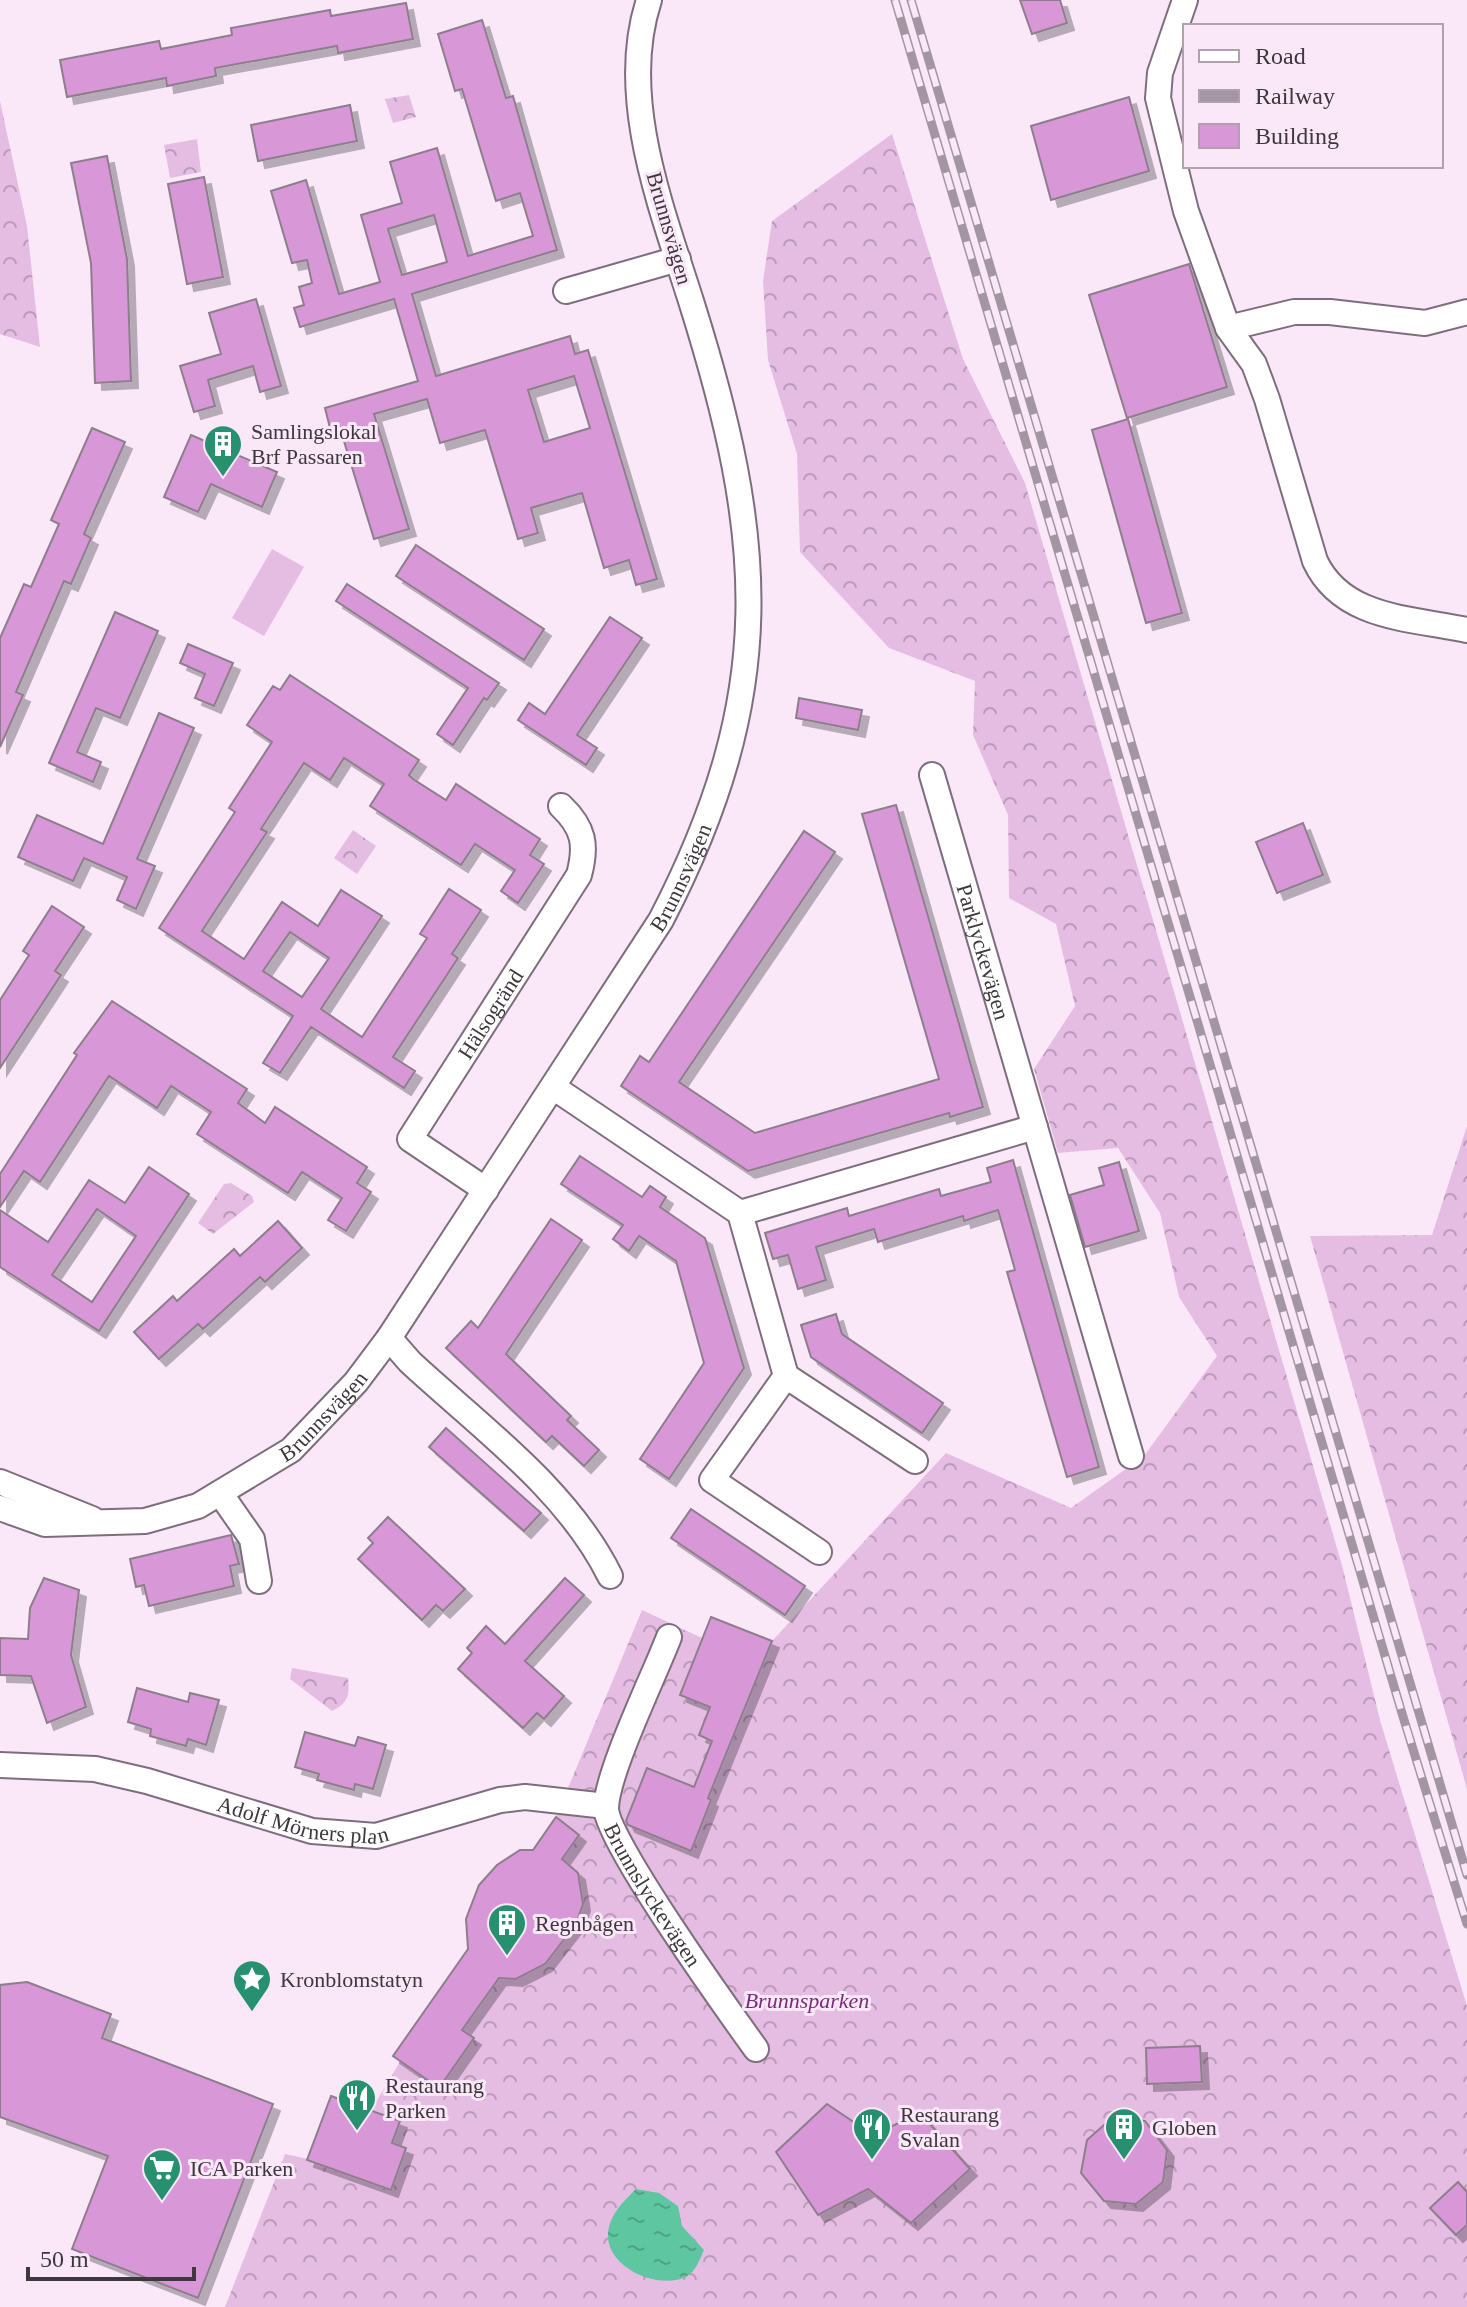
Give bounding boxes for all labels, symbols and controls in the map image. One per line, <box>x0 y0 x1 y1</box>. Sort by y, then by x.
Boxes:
legend <box>1183 24 1443 168</box>
text: Road <box>1255 43 1306 69</box>
text: Railway <box>1255 83 1335 109</box>
text: Building <box>1255 123 1339 149</box>
street label: Brunnsvägen <box>642 169 698 287</box>
place label: Samlingslokal Brf Passaren <box>251 419 377 469</box>
building icon: Samlingslokal Brf Passaren <box>202 423 244 478</box>
street label: Brunnsvägen <box>645 820 717 937</box>
street label: Parklyckevägen <box>951 881 1015 1023</box>
street label: Hälsogränd <box>453 965 528 1064</box>
street label: Brunnsvägen <box>275 1366 373 1467</box>
street label: Adolf Mörners plan <box>214 1791 391 1849</box>
street label: Brunnslyckevägen <box>599 1819 706 1971</box>
building icon: Regnbågen <box>486 1902 528 1957</box>
place label: Regnbågen <box>535 1911 634 1936</box>
place icon: Kronblomstatyn <box>231 1958 273 2013</box>
place label: Kronblomstatyn <box>280 1967 423 1992</box>
park label: Brunnsparken <box>745 1988 869 2013</box>
place label: Restaurang Parken <box>385 2073 484 2123</box>
restaurant icon: Restaurang Parken <box>336 2077 378 2132</box>
place label: Restaurang Svalan <box>900 2102 999 2152</box>
restaurant icon: Restaurang Svalan <box>851 2106 893 2161</box>
building icon: Globen <box>1103 2106 1145 2161</box>
place label: Globen <box>1152 2115 1217 2140</box>
supermarket icon: ICA Parken <box>141 2147 183 2202</box>
place label: ICA Parken <box>190 2156 293 2181</box>
scale bar <box>28 2231 194 2281</box>
text: 50 m <box>40 2246 89 2272</box>

